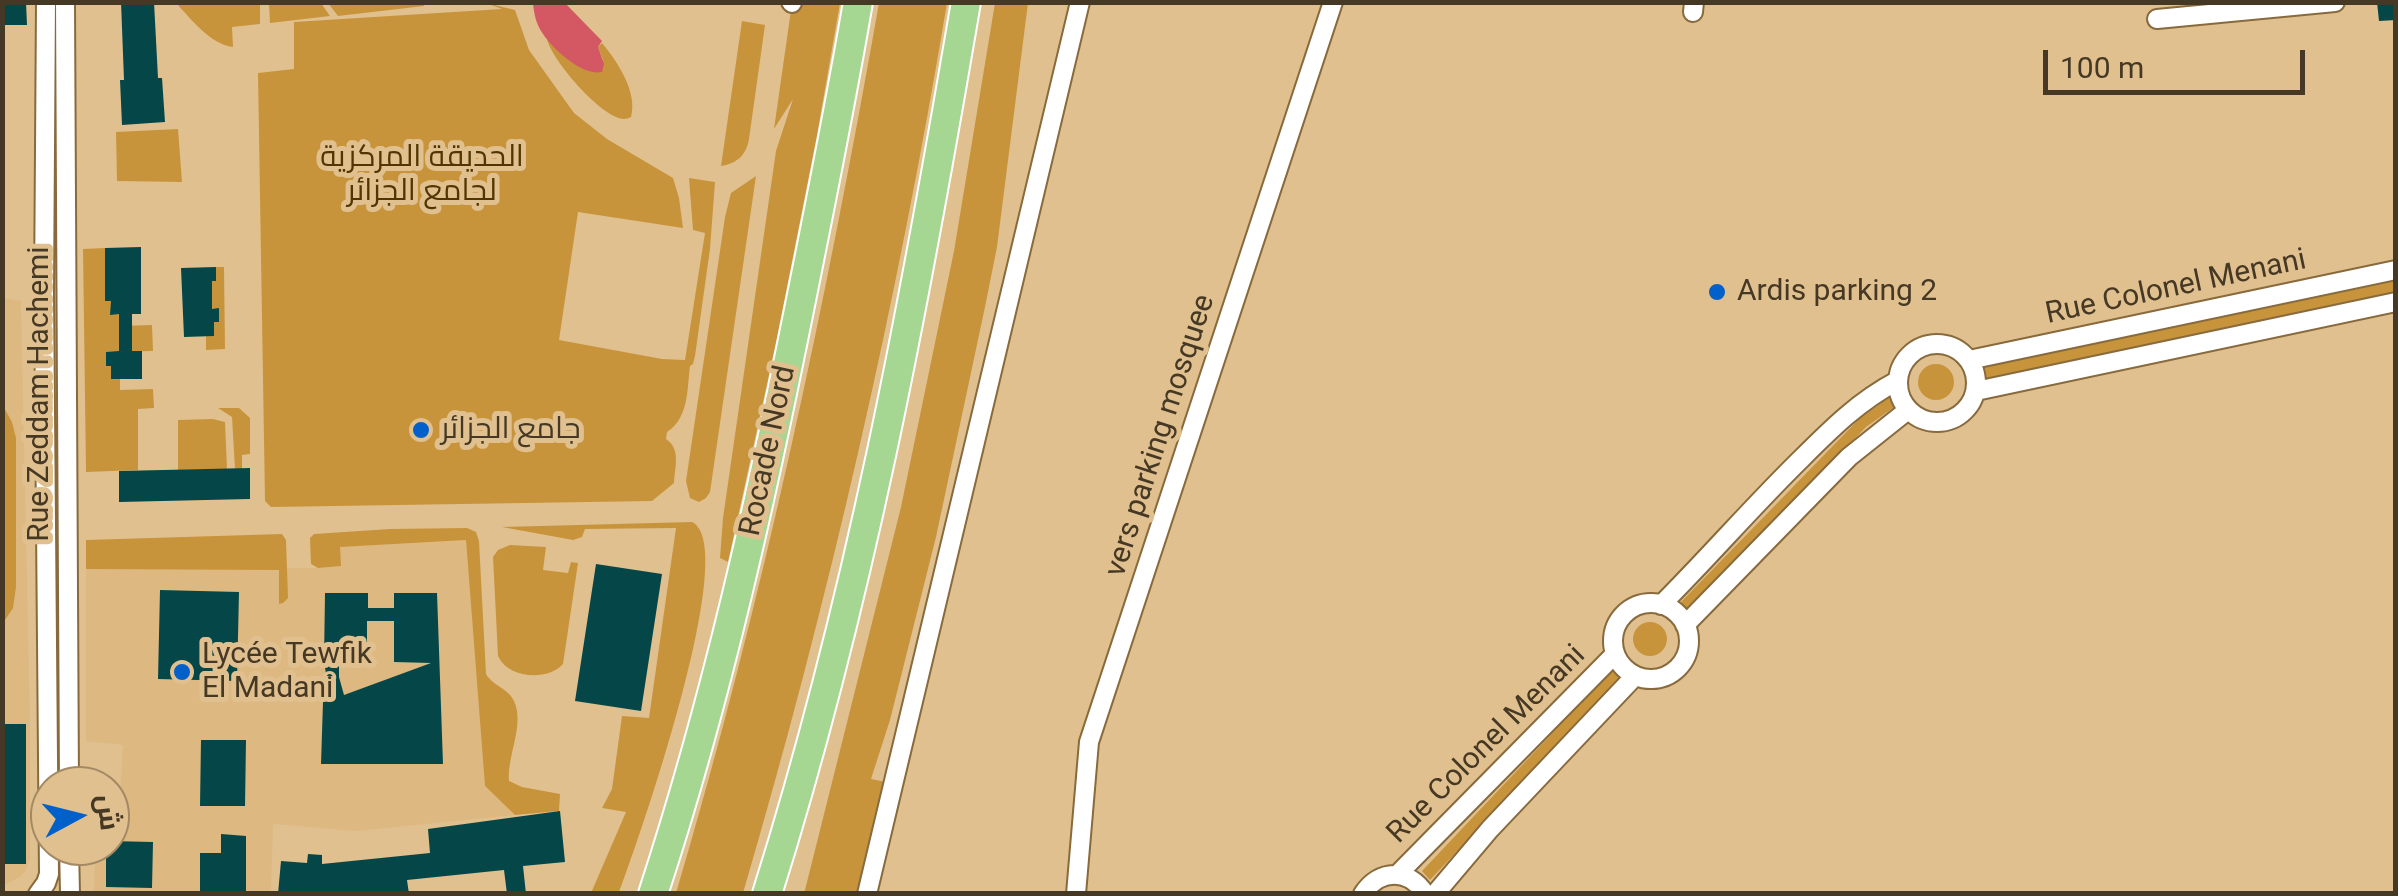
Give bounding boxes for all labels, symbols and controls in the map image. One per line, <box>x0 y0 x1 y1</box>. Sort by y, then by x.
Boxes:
scale bar <box>2048 30 2310 92</box>
text: 100 m <box>2060 50 2144 85</box>
park label: الحديقة المركزية لجامع الجزائر <box>320 140 524 210</box>
street label: Rue Colonel Menani <box>2042 243 2310 333</box>
street label: Rue Zeddam Hachemi <box>22 246 58 542</box>
place label: Ardis parking 2 <box>1737 274 1937 310</box>
marker: Ardis parking 2 <box>1706 281 1728 303</box>
street label: vers parking mosquee <box>1098 290 1224 582</box>
street label: Rocade Nord <box>733 363 805 539</box>
place label: جامع الجزائر <box>441 412 581 448</box>
marker: جامع الجزائر <box>410 419 432 441</box>
place label: Lycée Tewfik El Madani <box>202 637 372 708</box>
street label: Rue Colonel Menani <box>1380 638 1594 852</box>
marker: Lycée Tewfik El Madani <box>171 661 193 683</box>
north arrow <box>30 766 130 866</box>
text: ش <box>90 793 127 832</box>

